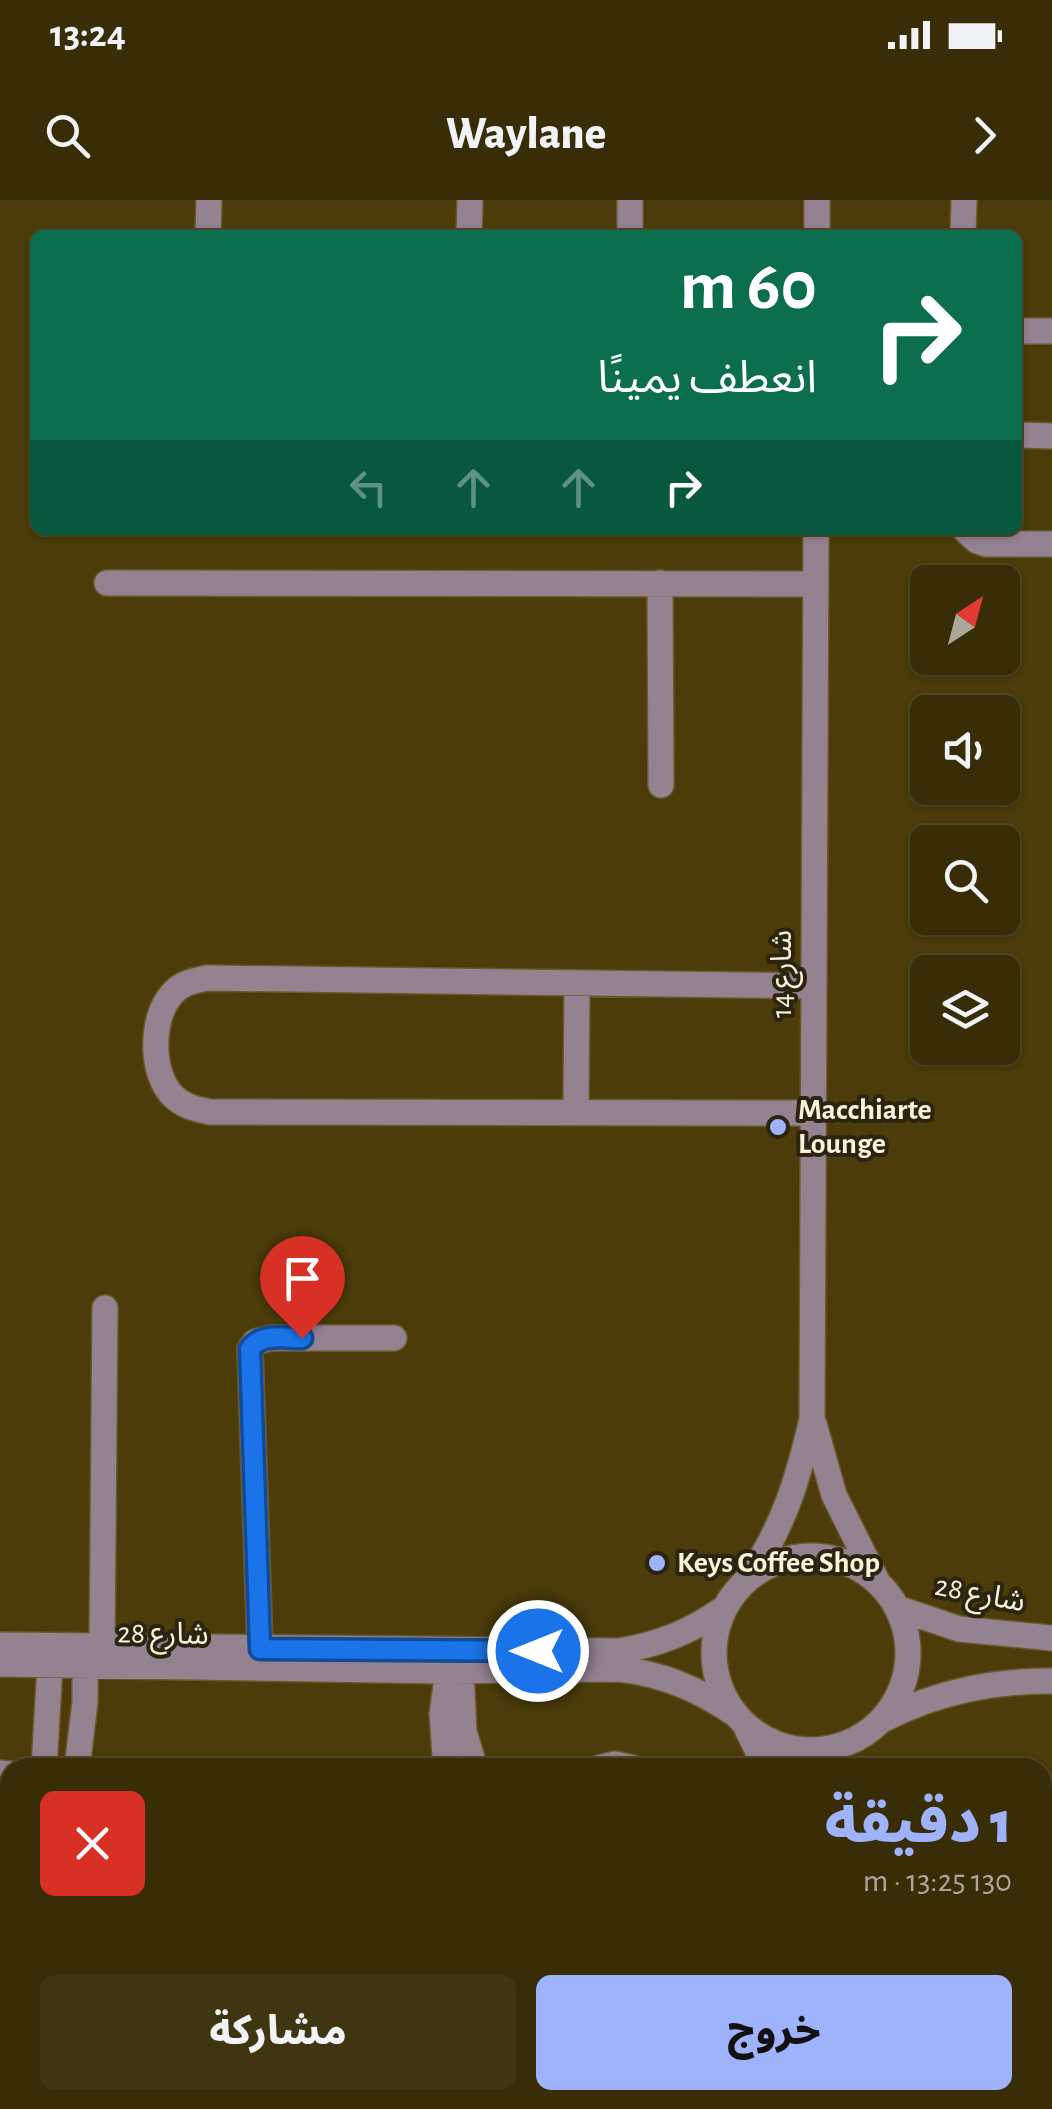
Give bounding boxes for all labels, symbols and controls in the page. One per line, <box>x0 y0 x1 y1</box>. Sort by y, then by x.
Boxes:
text: 13:24 <box>50 16 126 54</box>
icon: search <box>40 108 95 163</box>
icon: forward <box>957 108 1012 163</box>
text: Waylane <box>446 112 606 157</box>
text: 60 m <box>680 252 817 322</box>
icon: right <box>852 270 982 400</box>
text: انعطف يمينًا <box>597 356 817 401</box>
icon: left <box>341 460 396 515</box>
icon: ahead <box>446 460 501 515</box>
icon: ahead <box>551 460 606 515</box>
icon: right <box>656 460 711 515</box>
north arrow <box>910 565 1020 675</box>
map controls <box>910 565 1020 1065</box>
button: sound <box>910 695 1020 805</box>
button: search <box>910 825 1020 935</box>
street label: شارع 14 <box>767 930 803 1018</box>
button: layers <box>910 955 1020 1065</box>
place label: Macchiarte Lounge <box>798 1095 932 1159</box>
marker: Macchiarte Lounge <box>767 1116 789 1138</box>
pin <box>260 1236 345 1339</box>
icon: arrive <box>275 1251 330 1306</box>
place label: Keys Coffee Shop <box>677 1548 880 1578</box>
marker: Keys Coffee Shop <box>646 1552 668 1574</box>
street label: شارع 28 <box>931 1571 1028 1623</box>
position arrow <box>486 1599 590 1703</box>
street label: شارع 28 <box>117 1618 209 1656</box>
button: close <box>40 1791 145 1896</box>
text: 1 دقيقة <box>825 1794 1012 1854</box>
text: 130 m · 13:25 <box>863 1865 1012 1897</box>
button: مشاركة <box>40 1975 516 2090</box>
button: خروج <box>536 1975 1012 2090</box>

